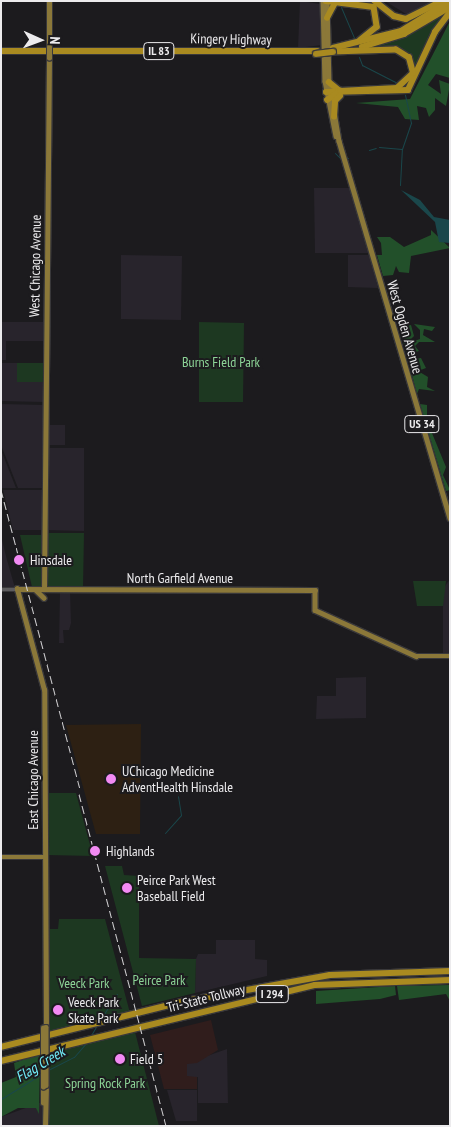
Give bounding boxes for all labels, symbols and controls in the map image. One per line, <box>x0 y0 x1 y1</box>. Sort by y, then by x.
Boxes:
north arrow <box>15 15 65 65</box>
street label: Kingery Highway <box>190 30 272 48</box>
text: N <box>46 36 64 45</box>
road number: IL 83 <box>143 41 175 60</box>
street label: West Chicago Avenue <box>26 214 44 318</box>
street label: West Ogden Avenue <box>384 278 426 376</box>
park label: Burns Field Park <box>182 354 260 370</box>
road number: US 34 <box>403 414 441 434</box>
place label: Hinsdale <box>30 552 72 568</box>
marker: Hinsdale <box>12 553 26 567</box>
street label: North Garfield Avenue <box>127 570 233 586</box>
street label: East Chicago Avenue <box>25 730 41 830</box>
place label: UChicago Medicine AdventHealth Hinsdale <box>122 763 233 796</box>
marker: UChicago Medicine AdventHealth Hinsdale <box>104 772 118 786</box>
place label: Highlands <box>106 843 155 859</box>
marker: Highlands <box>88 844 102 858</box>
place label: Peirce Park West Baseball Field <box>137 872 216 904</box>
marker: Peirce Park West Baseball Field <box>121 882 133 894</box>
park label: Peirce Park <box>133 972 185 988</box>
park label: Veeck Park <box>58 975 110 991</box>
street label: Tri-State Tollway <box>165 980 247 1016</box>
road number: I 294 <box>254 984 290 1004</box>
place label: Veeck Park Skate Park <box>68 994 119 1026</box>
marker: Veeck Park Skate Park <box>52 1004 64 1016</box>
water label: Flag Creek <box>12 1042 68 1086</box>
place label: Field 5 <box>130 1051 163 1067</box>
marker: Field 5 <box>114 1053 126 1065</box>
park label: Spring Rock Park <box>65 1075 145 1091</box>

